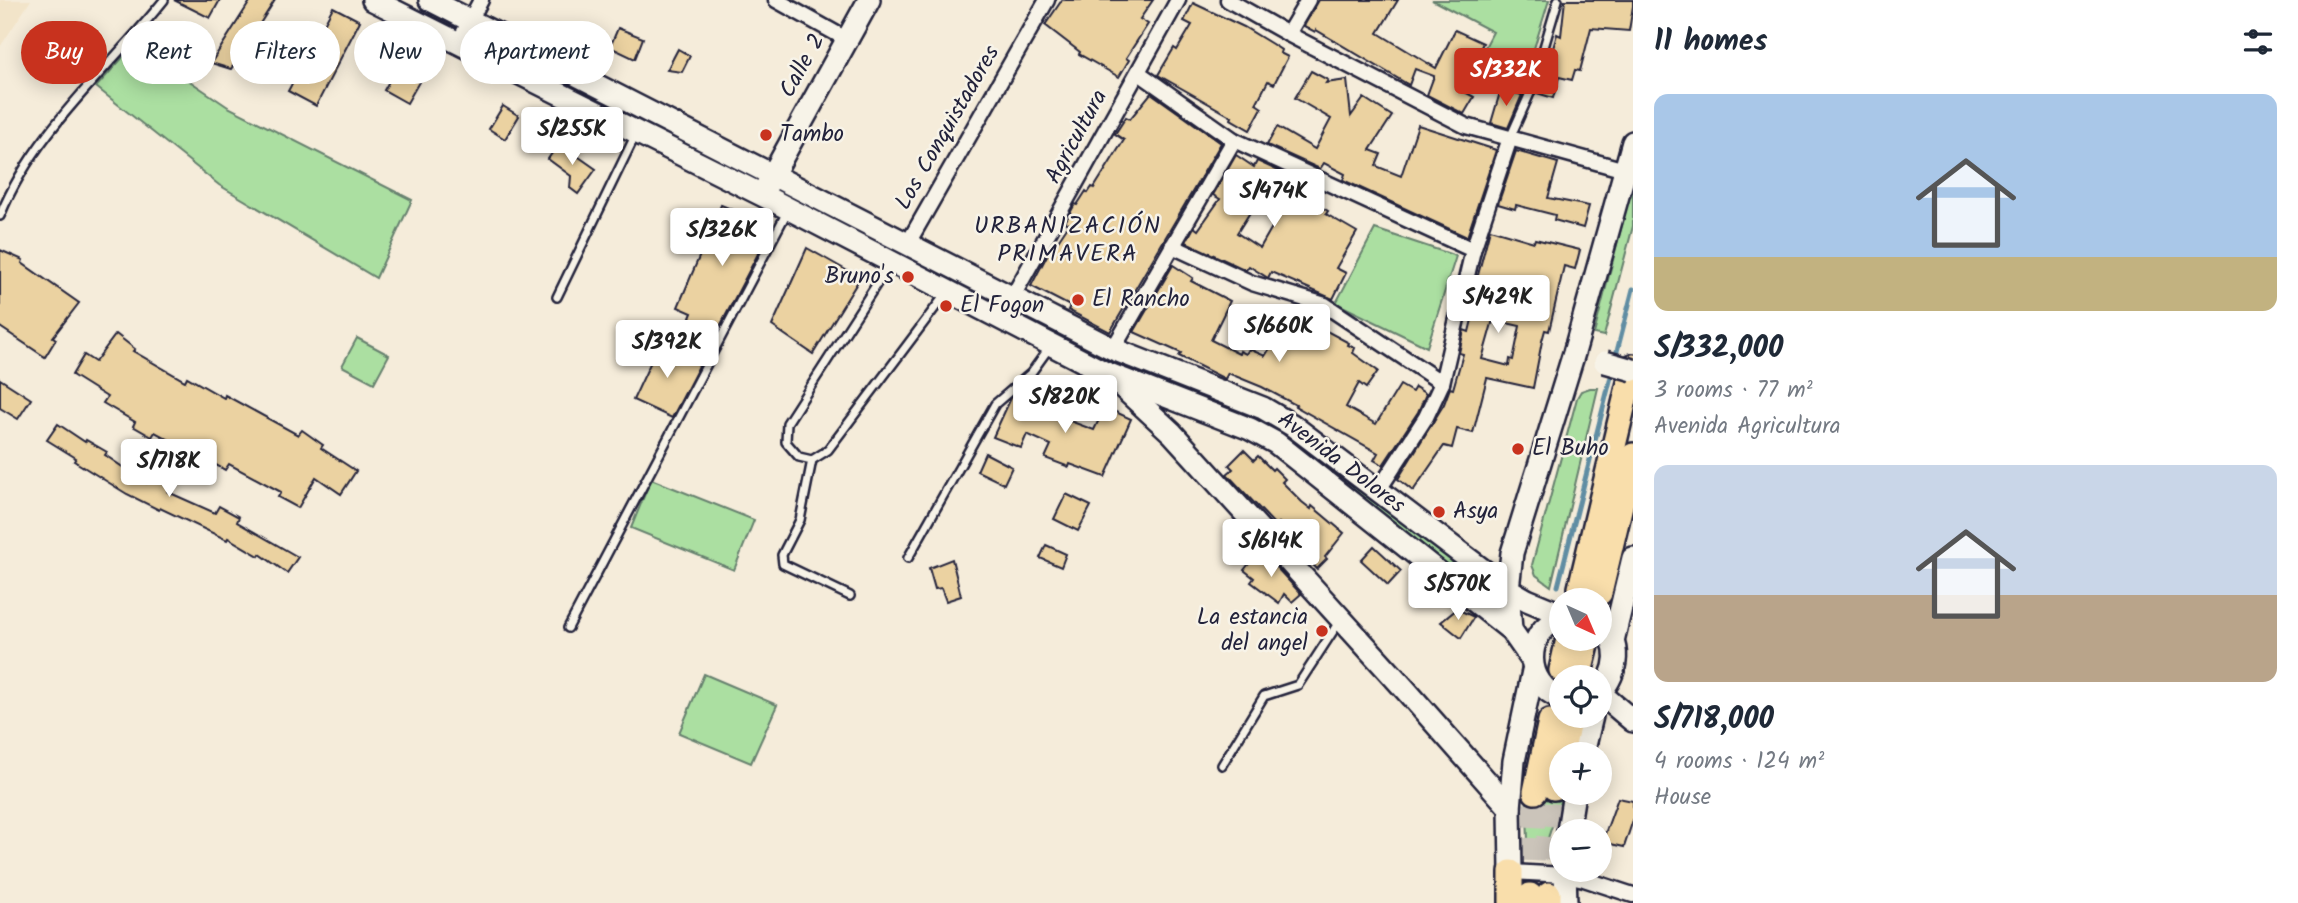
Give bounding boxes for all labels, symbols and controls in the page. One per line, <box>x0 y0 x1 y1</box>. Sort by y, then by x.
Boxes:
text: 11 homes <box>1654 18 1767 66</box>
chip: Buy <box>21 21 107 84</box>
chip: Rent <box>121 21 216 84</box>
chip: Filters <box>230 21 340 84</box>
chip: New <box>354 21 446 84</box>
chip: Apartment <box>460 21 614 84</box>
icon: filters <box>2239 23 2277 61</box>
street label: Calle 2 <box>771 27 835 105</box>
street label: Los Conquistadores <box>886 39 1010 217</box>
pin: S/332K <box>1449 48 1563 108</box>
text: S/332K <box>1470 53 1542 89</box>
street label: Agricultura <box>1036 83 1118 191</box>
pin: S/255K <box>515 108 629 167</box>
text: S/255K <box>537 112 607 148</box>
place label: Tambo <box>780 117 844 153</box>
marker: Tambo <box>758 127 774 143</box>
icon: home <box>1903 140 2029 266</box>
pin: S/474K <box>1217 170 1331 229</box>
text: S/474K <box>1240 174 1308 210</box>
district label: URBANIZACIÓN PRIMAVERA <box>974 207 1162 274</box>
pin: S/326K <box>665 208 779 268</box>
text: S/326K <box>686 213 758 249</box>
place label: Bruno's <box>825 259 894 295</box>
marker: Bruno's <box>900 269 916 285</box>
pin: S/429K <box>1441 276 1555 335</box>
text: S/429K <box>1463 280 1533 316</box>
place label: El Rancho <box>1092 282 1190 318</box>
place label: El Fogon <box>960 288 1044 324</box>
marker: El Rancho <box>1070 292 1086 308</box>
marker: El Fogon <box>938 298 954 314</box>
pin: S/660K <box>1222 304 1336 364</box>
text: S/660K <box>1244 309 1314 345</box>
pin: S/392K <box>610 320 724 380</box>
text: S/392K <box>632 325 702 361</box>
text: S/332,000 <box>1654 325 1783 373</box>
text: 3 rooms · 77 m² <box>1654 373 1813 409</box>
pin: S/820K <box>1008 376 1122 435</box>
text: S/820K <box>1029 380 1101 416</box>
street label: Avenida Dolores <box>1269 403 1413 523</box>
text: Avenida Agricultura <box>1654 409 1841 445</box>
place label: El Buho <box>1532 431 1609 467</box>
pin: S/718K <box>112 440 226 499</box>
marker: El Buho <box>1510 441 1526 457</box>
text: S/718K <box>137 444 201 480</box>
place label: Asya <box>1453 494 1498 530</box>
marker: Asya <box>1431 504 1447 520</box>
icon: home <box>1903 511 2029 637</box>
pin: S/614K <box>1214 520 1328 579</box>
text: S/614K <box>1239 524 1303 560</box>
pin: S/570K <box>1401 562 1515 622</box>
text: S/570K <box>1424 567 1492 603</box>
north arrow <box>1549 588 1612 651</box>
map controls <box>1549 588 1612 882</box>
place label: La estancia del angel <box>1197 600 1308 662</box>
marker: La estancia del angel <box>1314 623 1330 639</box>
button: locate <box>1549 665 1612 728</box>
text: S/718,000 <box>1654 696 1774 744</box>
button: + <box>1549 742 1612 805</box>
text: 4 rooms · 124 m² <box>1654 744 1824 780</box>
text: House <box>1654 780 1711 816</box>
button: − <box>1549 819 1612 882</box>

